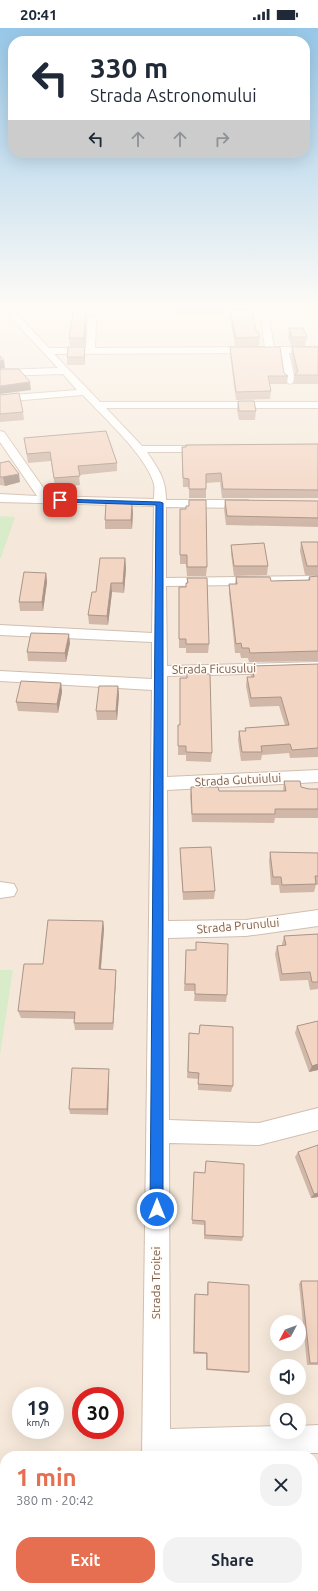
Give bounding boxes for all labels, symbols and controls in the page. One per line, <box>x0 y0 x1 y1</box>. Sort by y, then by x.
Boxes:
text: 20:41 <box>20 6 58 23</box>
icon: left <box>24 52 76 104</box>
text: 330 m <box>90 52 168 83</box>
text: Strada Astronomului <box>90 85 257 105</box>
icon: left <box>85 128 107 150</box>
icon: ahead <box>127 128 149 150</box>
icon: ahead <box>169 128 191 150</box>
icon: right <box>211 128 233 150</box>
pin <box>43 483 77 517</box>
icon: arrive <box>49 489 71 511</box>
street label: Strada Ficusului <box>172 661 256 676</box>
street label: Strada Gutuiului <box>194 771 282 788</box>
street label: Strada Prunului <box>196 915 280 936</box>
position arrow <box>136 1188 178 1230</box>
street label: Strada Troiței <box>149 1247 162 1319</box>
north arrow <box>270 1315 306 1351</box>
map controls <box>270 1315 306 1439</box>
button: sound <box>270 1359 306 1395</box>
speed limit sign: 30 <box>72 1387 124 1439</box>
text: 19 <box>27 1396 49 1419</box>
button: search <box>270 1403 306 1439</box>
text: km/h <box>26 1417 50 1428</box>
text: 1 min <box>16 1464 77 1491</box>
button: close <box>260 1464 302 1506</box>
text: 380 m · 20:42 <box>16 1493 94 1507</box>
button: Exit <box>16 1537 155 1583</box>
button: Share <box>163 1537 302 1583</box>

